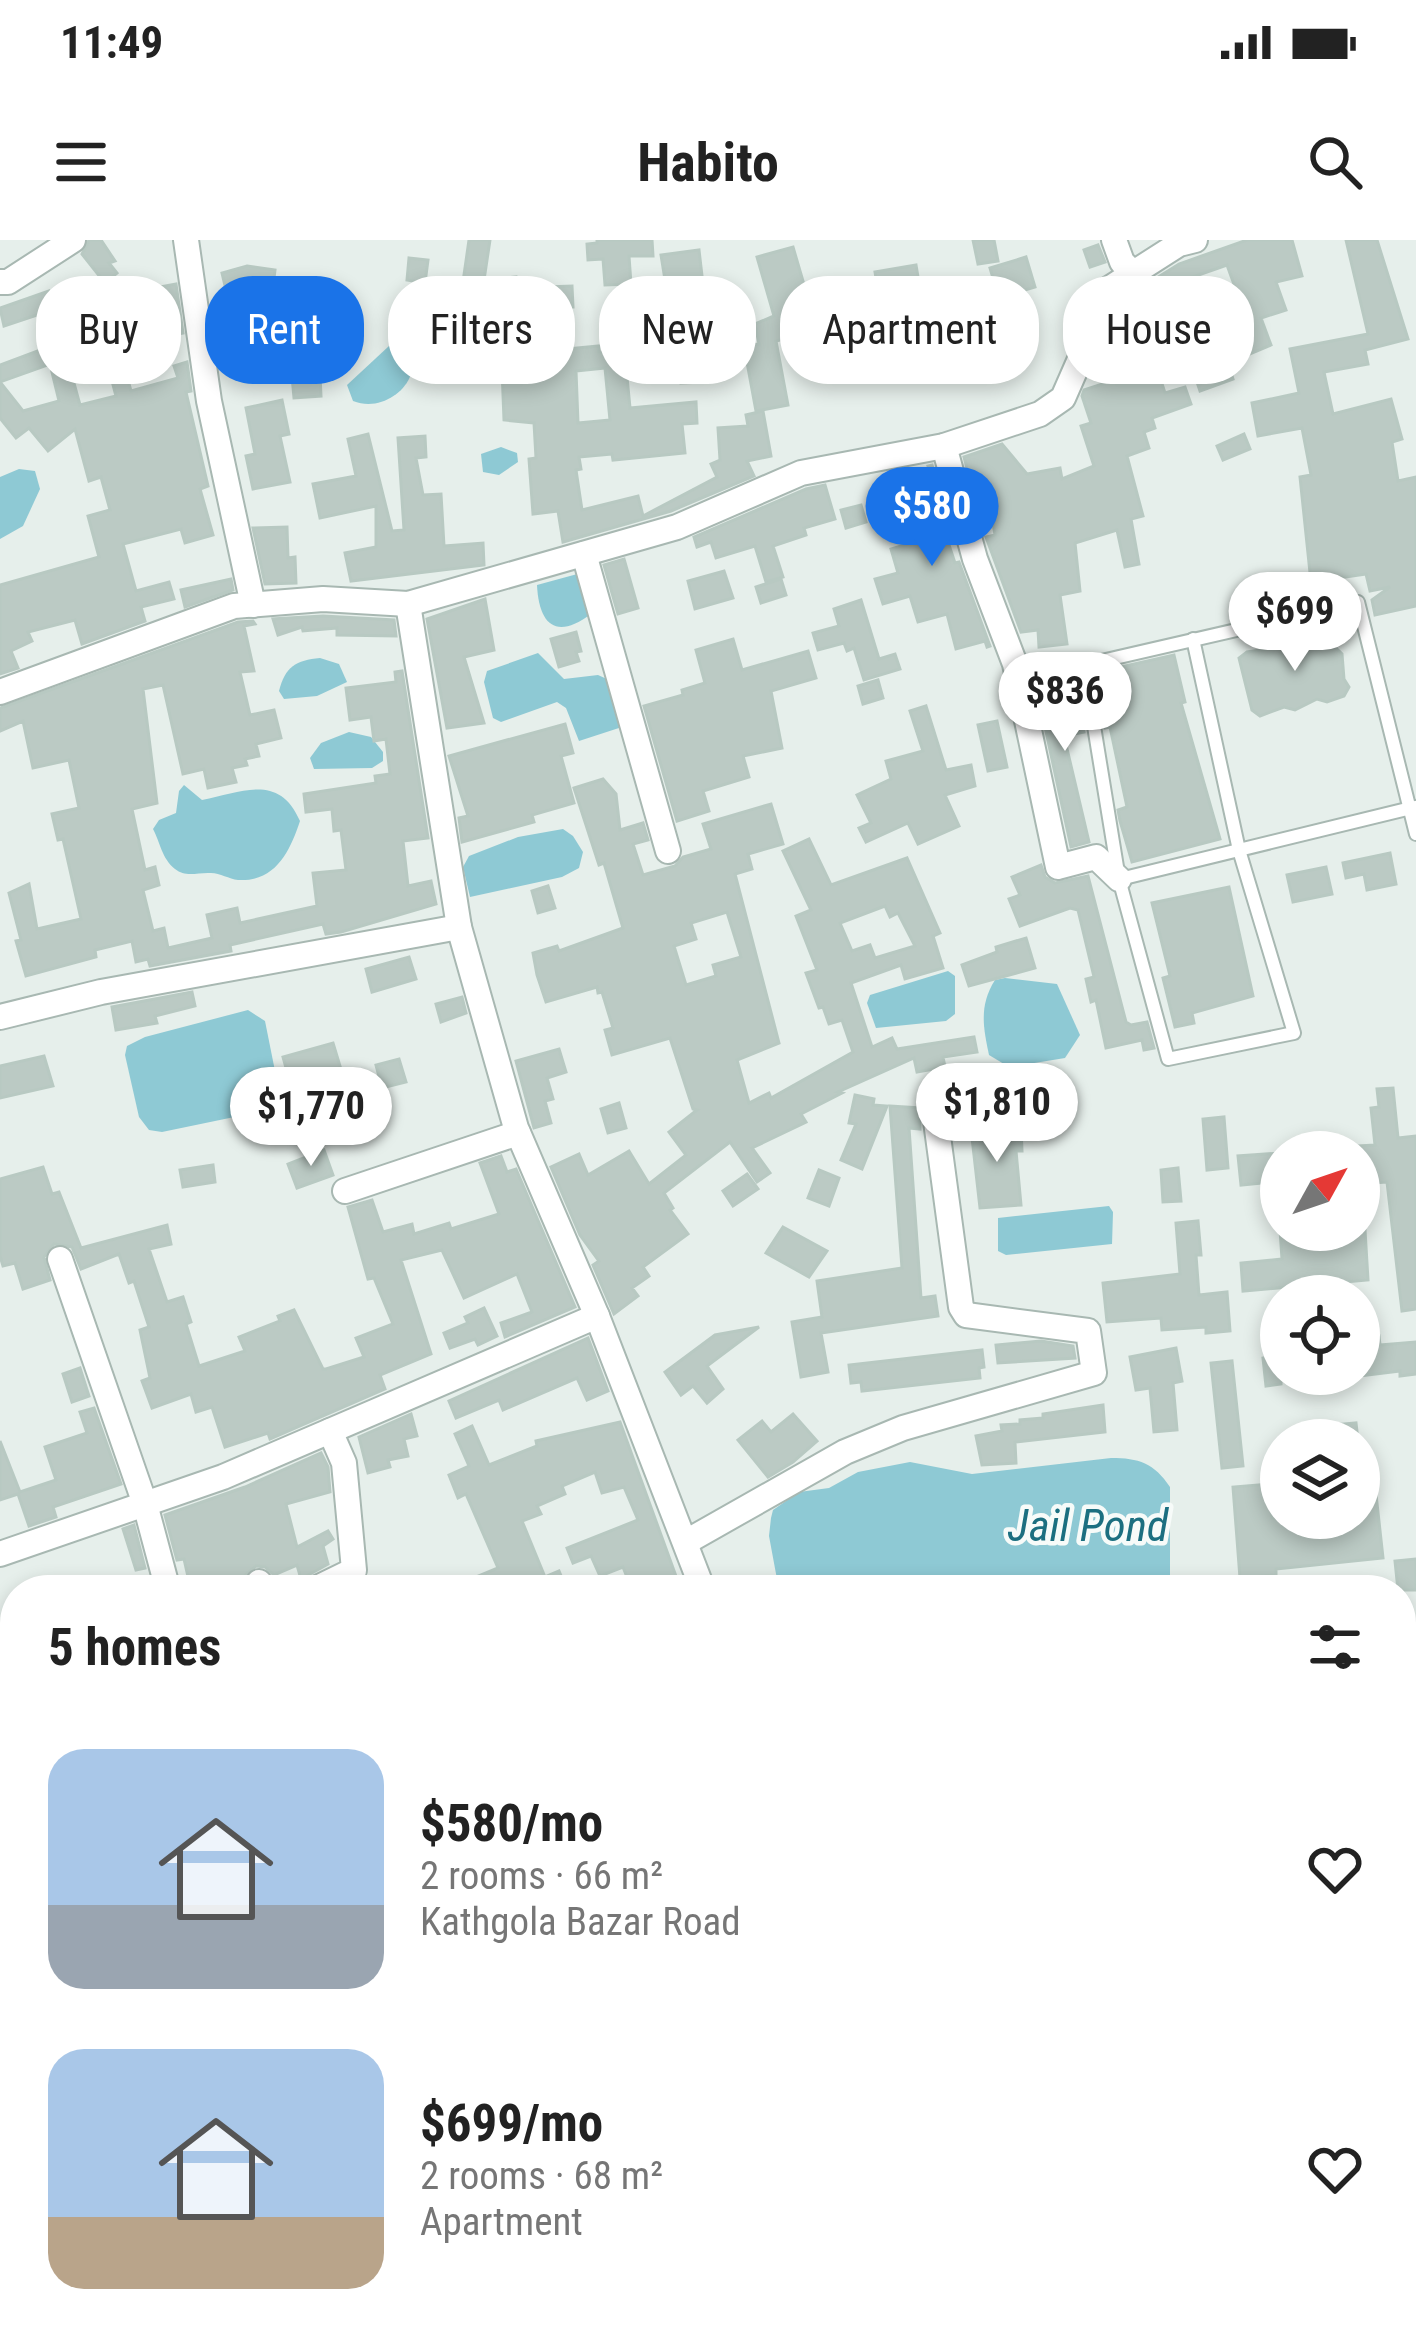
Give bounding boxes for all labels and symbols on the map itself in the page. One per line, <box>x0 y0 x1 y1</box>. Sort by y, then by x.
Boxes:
pin: $580 <box>861 467 1003 569</box>
pin: $699 <box>1224 572 1366 674</box>
pin: $836 <box>994 652 1136 754</box>
pin: $1,810 <box>899 1063 1095 1165</box>
pin: $1,770 <box>213 1067 409 1169</box>
north arrow <box>1260 1131 1380 1251</box>
water label: Jail Pond <box>1008 1499 1170 1552</box>

